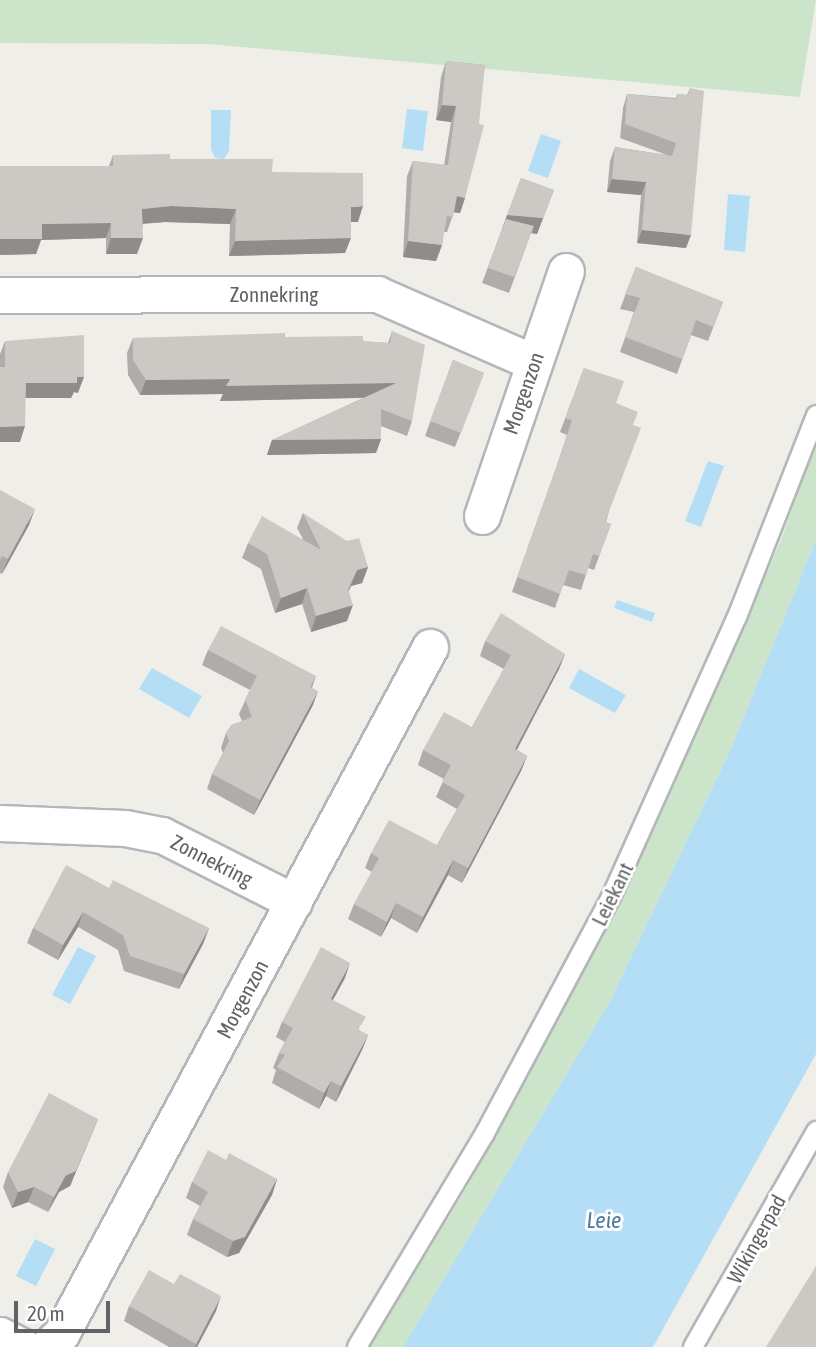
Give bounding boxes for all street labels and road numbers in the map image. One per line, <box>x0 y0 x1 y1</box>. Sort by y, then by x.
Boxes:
street label: Zonnekring <box>230 281 318 307</box>
street label: Morgenzon <box>497 349 549 437</box>
street label: Zonnekring <box>167 829 257 891</box>
street label: Leiekant <box>586 858 638 930</box>
street label: Morgenzon <box>211 955 273 1043</box>
street label: Wikingerpad <box>721 1190 791 1288</box>

